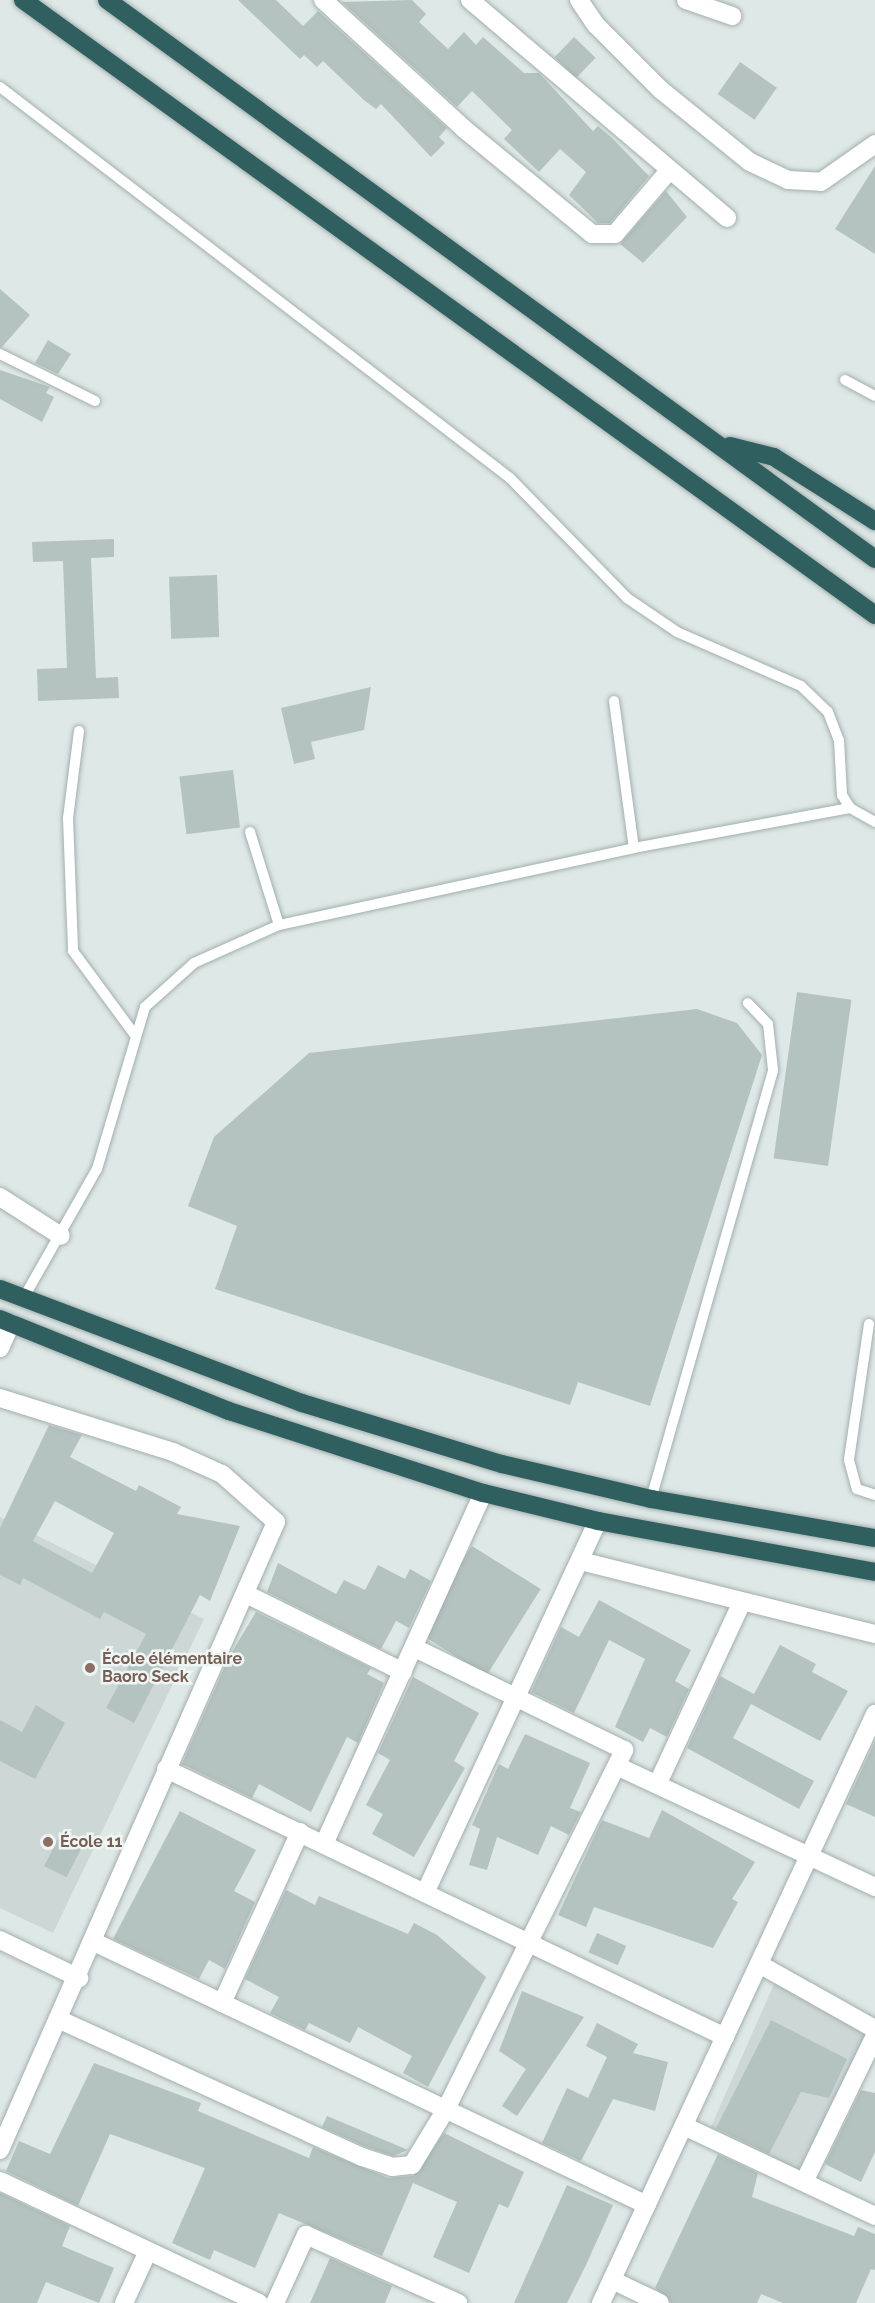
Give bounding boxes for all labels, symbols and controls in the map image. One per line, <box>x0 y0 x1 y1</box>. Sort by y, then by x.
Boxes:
place label: École élémentaire Baoro Seck <box>102 1649 242 1687</box>
marker: École élémentaire Baoro Seck <box>83 1661 97 1675</box>
place label: École 11 <box>60 1832 122 1852</box>
marker: École 11 <box>41 1835 55 1849</box>

